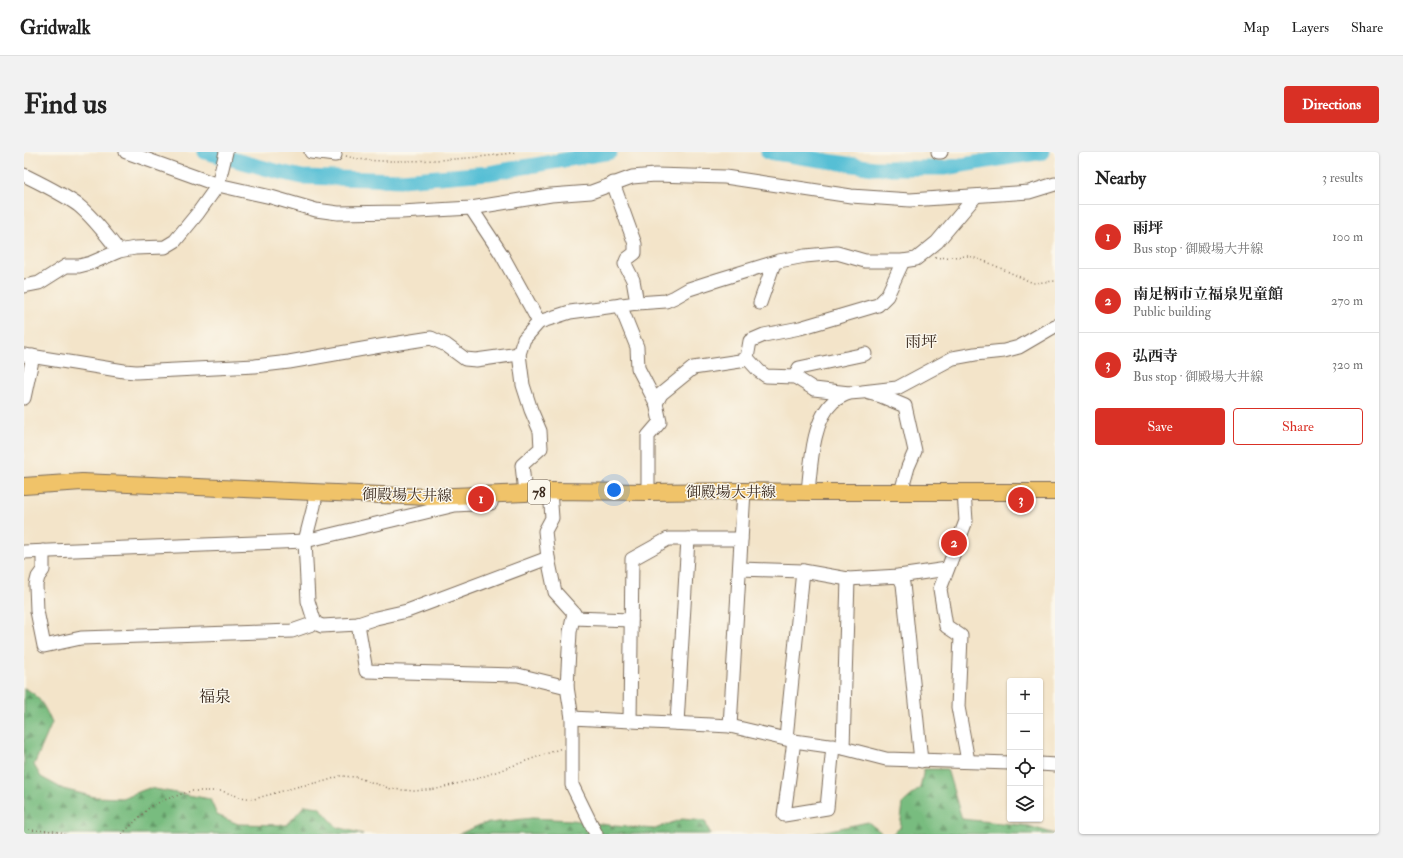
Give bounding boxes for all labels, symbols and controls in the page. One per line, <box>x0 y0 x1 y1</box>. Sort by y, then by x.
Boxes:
text: Gridwalk <box>20 16 91 40</box>
text: Map <box>1243 19 1269 36</box>
text: Layers <box>1291 19 1329 36</box>
text: Share <box>1351 19 1383 36</box>
button: Directions <box>1284 86 1379 123</box>
text: Find us <box>24 87 107 122</box>
text: Nearby <box>1095 168 1146 189</box>
text: 3 results <box>1322 170 1363 186</box>
text: 雨坪 <box>1133 219 1163 238</box>
text: 1 <box>1106 229 1110 245</box>
text: 100 m <box>1332 229 1363 245</box>
text: Bus stop · 御殿場大井線 <box>1133 241 1263 257</box>
text: 南足柄市立福泉児童館 <box>1133 285 1283 304</box>
text: 2 <box>1105 293 1111 309</box>
text: 270 m <box>1331 293 1363 309</box>
text: Public building <box>1133 304 1211 320</box>
district label: 雨坪 <box>905 332 937 352</box>
text: 弘西寺 <box>1133 347 1178 366</box>
text: 3 <box>1106 357 1111 373</box>
text: 320 m <box>1332 357 1363 373</box>
text: Bus stop · 御殿場大井線 <box>1133 369 1263 385</box>
button: Save <box>1095 408 1225 445</box>
button: Share <box>1233 408 1363 445</box>
road number: 78 <box>528 480 550 504</box>
your location <box>604 480 624 500</box>
street label: 御殿場大井線 <box>686 483 776 502</box>
pin: 1 <box>468 484 494 514</box>
street label: 御殿場大井線 <box>362 485 452 506</box>
pin: 3 <box>1008 485 1034 515</box>
pin: 2 <box>941 528 967 558</box>
map controls <box>1007 678 1043 822</box>
button: + <box>1007 678 1043 714</box>
district label: 福泉 <box>199 687 231 707</box>
button: − <box>1007 714 1043 750</box>
button: locate <box>1007 750 1043 786</box>
button: layers <box>1007 786 1043 822</box>

